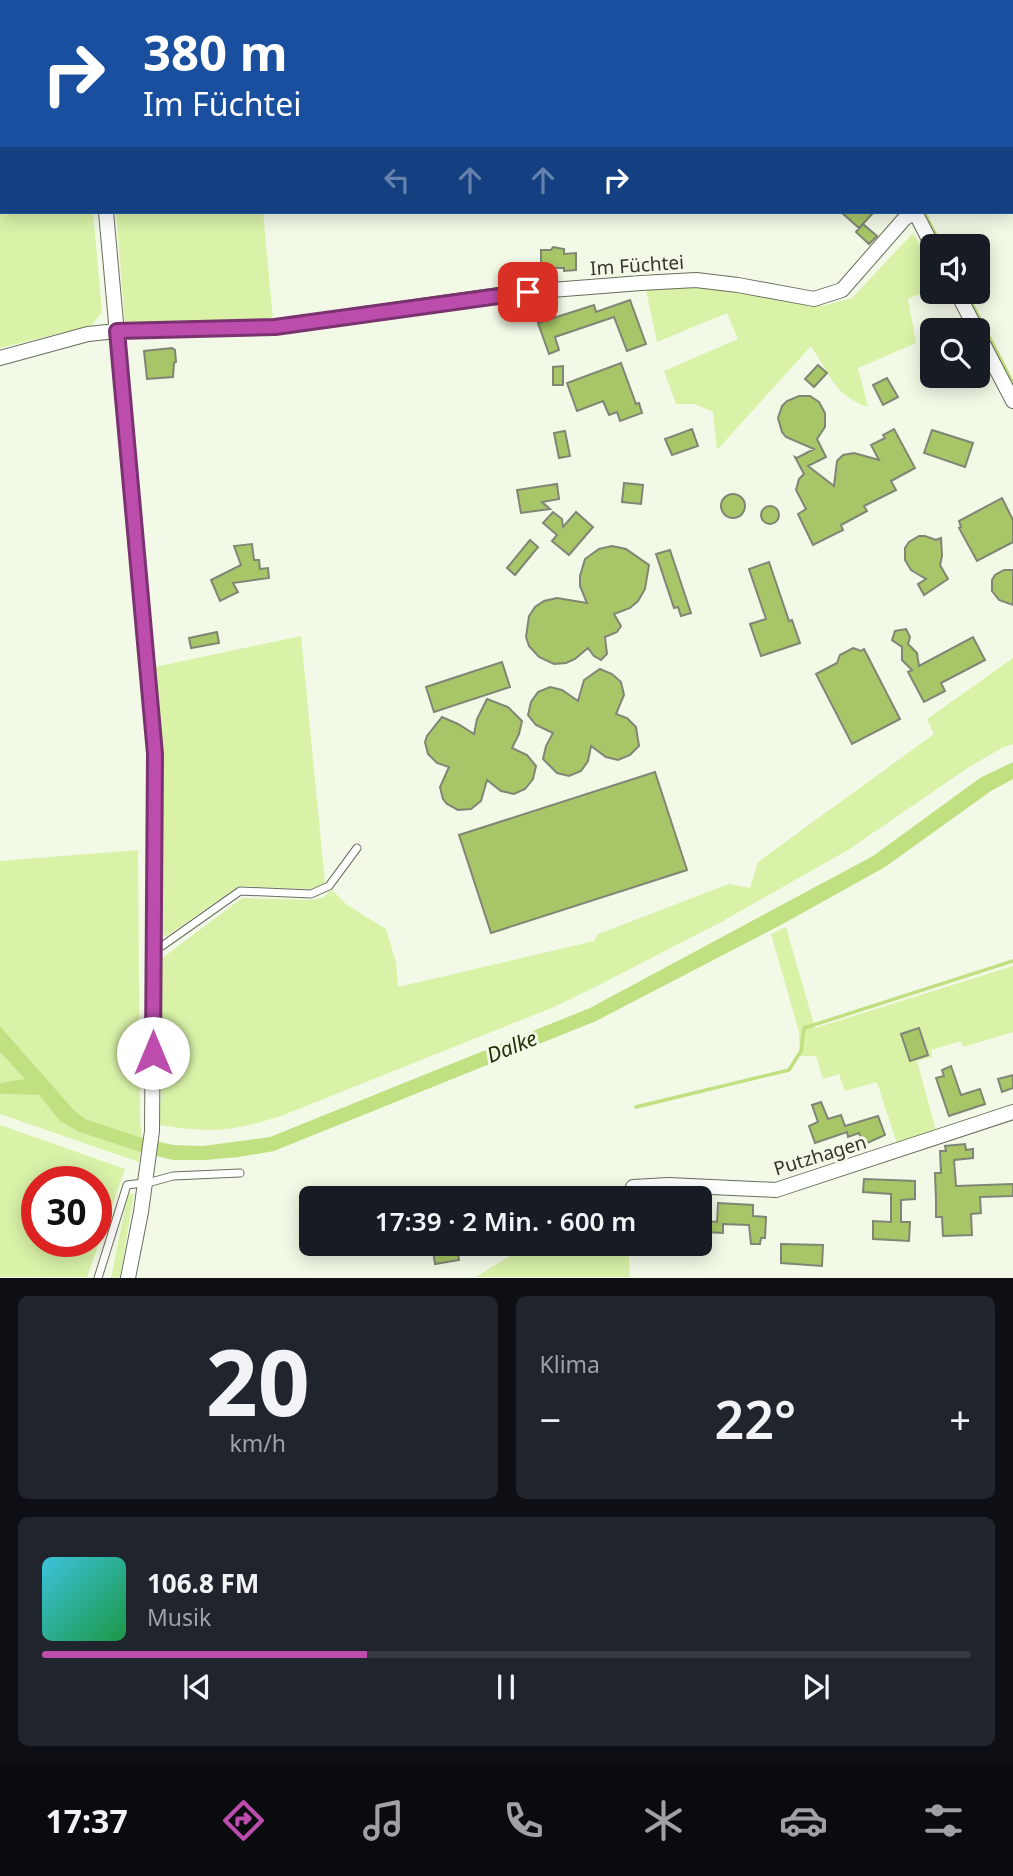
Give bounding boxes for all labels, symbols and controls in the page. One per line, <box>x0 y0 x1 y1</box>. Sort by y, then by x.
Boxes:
text: 380 m <box>143 19 288 85</box>
icon: right <box>28 28 119 119</box>
text: Im Füchtei <box>143 82 301 125</box>
icon: left <box>378 161 416 199</box>
icon: ahead <box>451 161 489 199</box>
icon: ahead <box>524 161 562 199</box>
icon: right <box>597 161 635 199</box>
map controls <box>920 234 990 388</box>
button: sound <box>920 234 990 304</box>
street label: Im Füchtei <box>589 249 685 281</box>
pin <box>498 262 558 322</box>
icon: arrive <box>509 273 547 311</box>
button: search <box>920 318 990 388</box>
position arrow <box>116 1016 190 1090</box>
water label: Dalke <box>482 1023 541 1069</box>
street label: Putzhagen <box>770 1129 870 1181</box>
speed limit sign: 30 <box>21 1166 112 1257</box>
text: 17:39 · 2 Min. · 600 m <box>375 1203 636 1239</box>
text: 20 <box>206 1319 310 1443</box>
text: Klima <box>540 1348 600 1380</box>
text: 22° <box>714 1383 796 1454</box>
text: − <box>540 1393 561 1445</box>
text: + <box>949 1393 971 1445</box>
text: km/h <box>229 1427 286 1459</box>
text: 106.8 FM <box>147 1565 259 1601</box>
text: Musik <box>147 1601 211 1633</box>
icon: previous <box>178 1668 216 1706</box>
icon: pause <box>487 1668 525 1706</box>
icon: next <box>797 1668 835 1706</box>
icon: directions <box>219 1796 268 1845</box>
icon: music <box>359 1796 408 1845</box>
icon: phone <box>499 1796 548 1845</box>
icon: climate <box>639 1796 688 1845</box>
icon: car <box>779 1796 828 1845</box>
icon: filters <box>919 1796 968 1845</box>
text: 17:37 <box>45 1799 128 1842</box>

